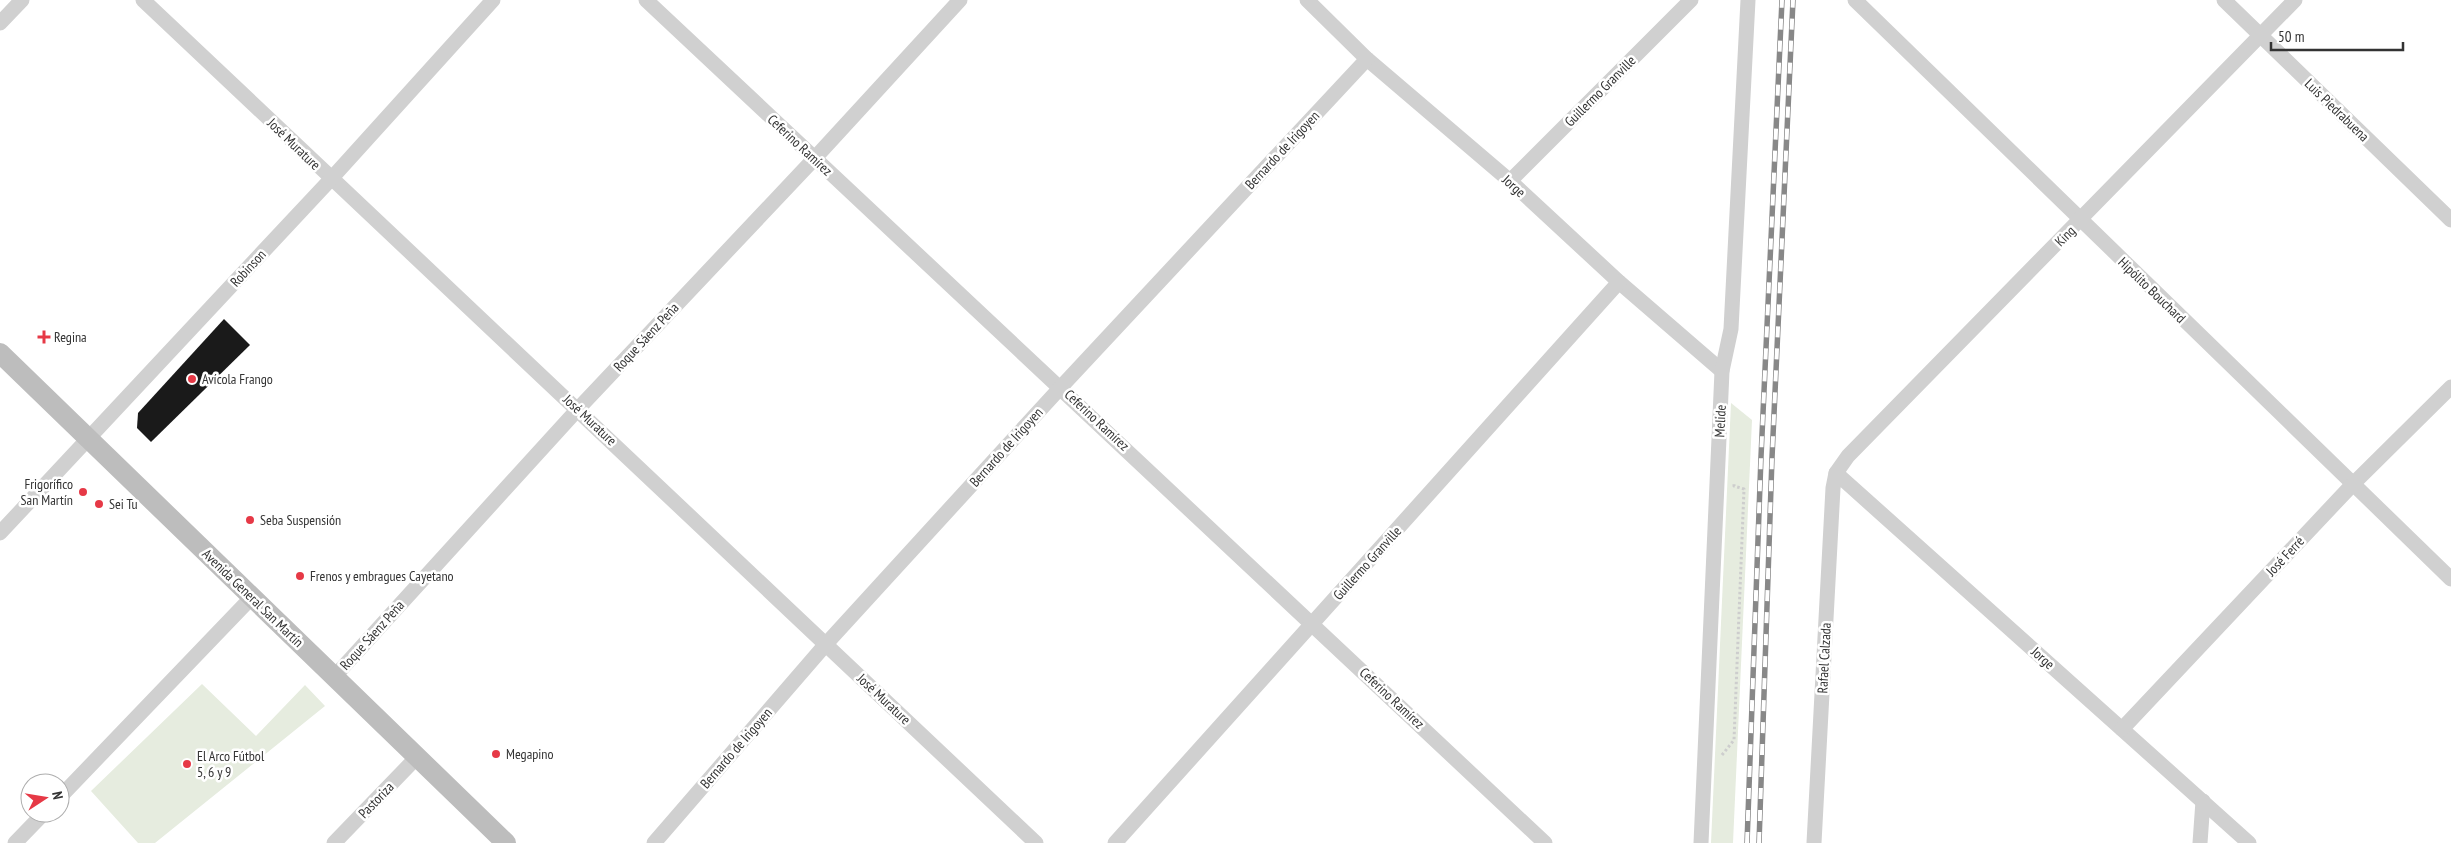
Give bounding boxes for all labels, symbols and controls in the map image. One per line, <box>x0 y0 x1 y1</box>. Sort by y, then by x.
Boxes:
scale bar <box>2271 20 2404 52</box>
text: 50 m <box>2278 27 2304 46</box>
street label: Guillermo Granville <box>1561 51 1640 130</box>
street label: Luis Piedrabuena <box>2301 75 2373 145</box>
street label: Bernardo de Irigoyen <box>1241 107 1323 193</box>
street label: Ceferino Ramírez <box>764 110 836 180</box>
street label: José Murature <box>263 114 324 174</box>
street label: Jorge <box>1498 170 1530 201</box>
street label: King <box>2051 222 2079 250</box>
street label: Robinson <box>226 246 270 290</box>
street label: Hipólito Bouchard <box>2114 253 2190 327</box>
street label: Roque Sáenz Peña <box>610 299 682 375</box>
place label: Regina <box>54 328 87 346</box>
marker: Regina <box>38 331 50 343</box>
place label: Avícola Frango <box>202 370 273 388</box>
marker: Avícola Frango <box>186 373 198 385</box>
street label: Ceferino Ramírez <box>1061 385 1133 455</box>
street label: José Murature <box>559 390 621 450</box>
street label: Bernardo de Irigoyen <box>966 403 1046 491</box>
street label: Melide <box>1710 404 1730 438</box>
place label: Frigorífico San Martín <box>21 475 73 509</box>
marker: Frigorífico San Martín <box>77 486 89 498</box>
place label: Sei Tu <box>109 495 138 513</box>
marker: Sei Tu <box>93 498 105 510</box>
place label: Seba Suspensión <box>260 511 341 529</box>
marker: Seba Suspensión <box>244 514 256 526</box>
street label: Guillermo Granville <box>1329 522 1405 604</box>
street label: José Ferré <box>2261 532 2308 580</box>
street label: Avenida General San Martín <box>199 545 307 651</box>
place label: Frenos y embragues Cayetano <box>310 567 454 585</box>
marker: Frenos y embragues Cayetano <box>294 570 306 582</box>
street label: Roque Sáenz Peña <box>336 596 408 674</box>
street label: Rafael Calzada <box>1813 622 1835 694</box>
street label: Jorge <box>2027 642 2059 673</box>
street label: Ceferino Ramírez <box>1356 663 1428 733</box>
street label: José Murature <box>853 669 915 729</box>
street label: Bernardo de Irigoyen <box>696 704 776 792</box>
place label: Megapino <box>506 745 554 763</box>
place label: El Arco Fútbol 5, 6 y 9 <box>197 747 265 781</box>
marker: Megapino <box>490 748 502 760</box>
marker: El Arco Fútbol 5, 6 y 9 <box>181 758 193 770</box>
north arrow <box>20 773 70 823</box>
street label: Pastoriza <box>354 778 398 822</box>
text: N <box>48 790 67 801</box>

